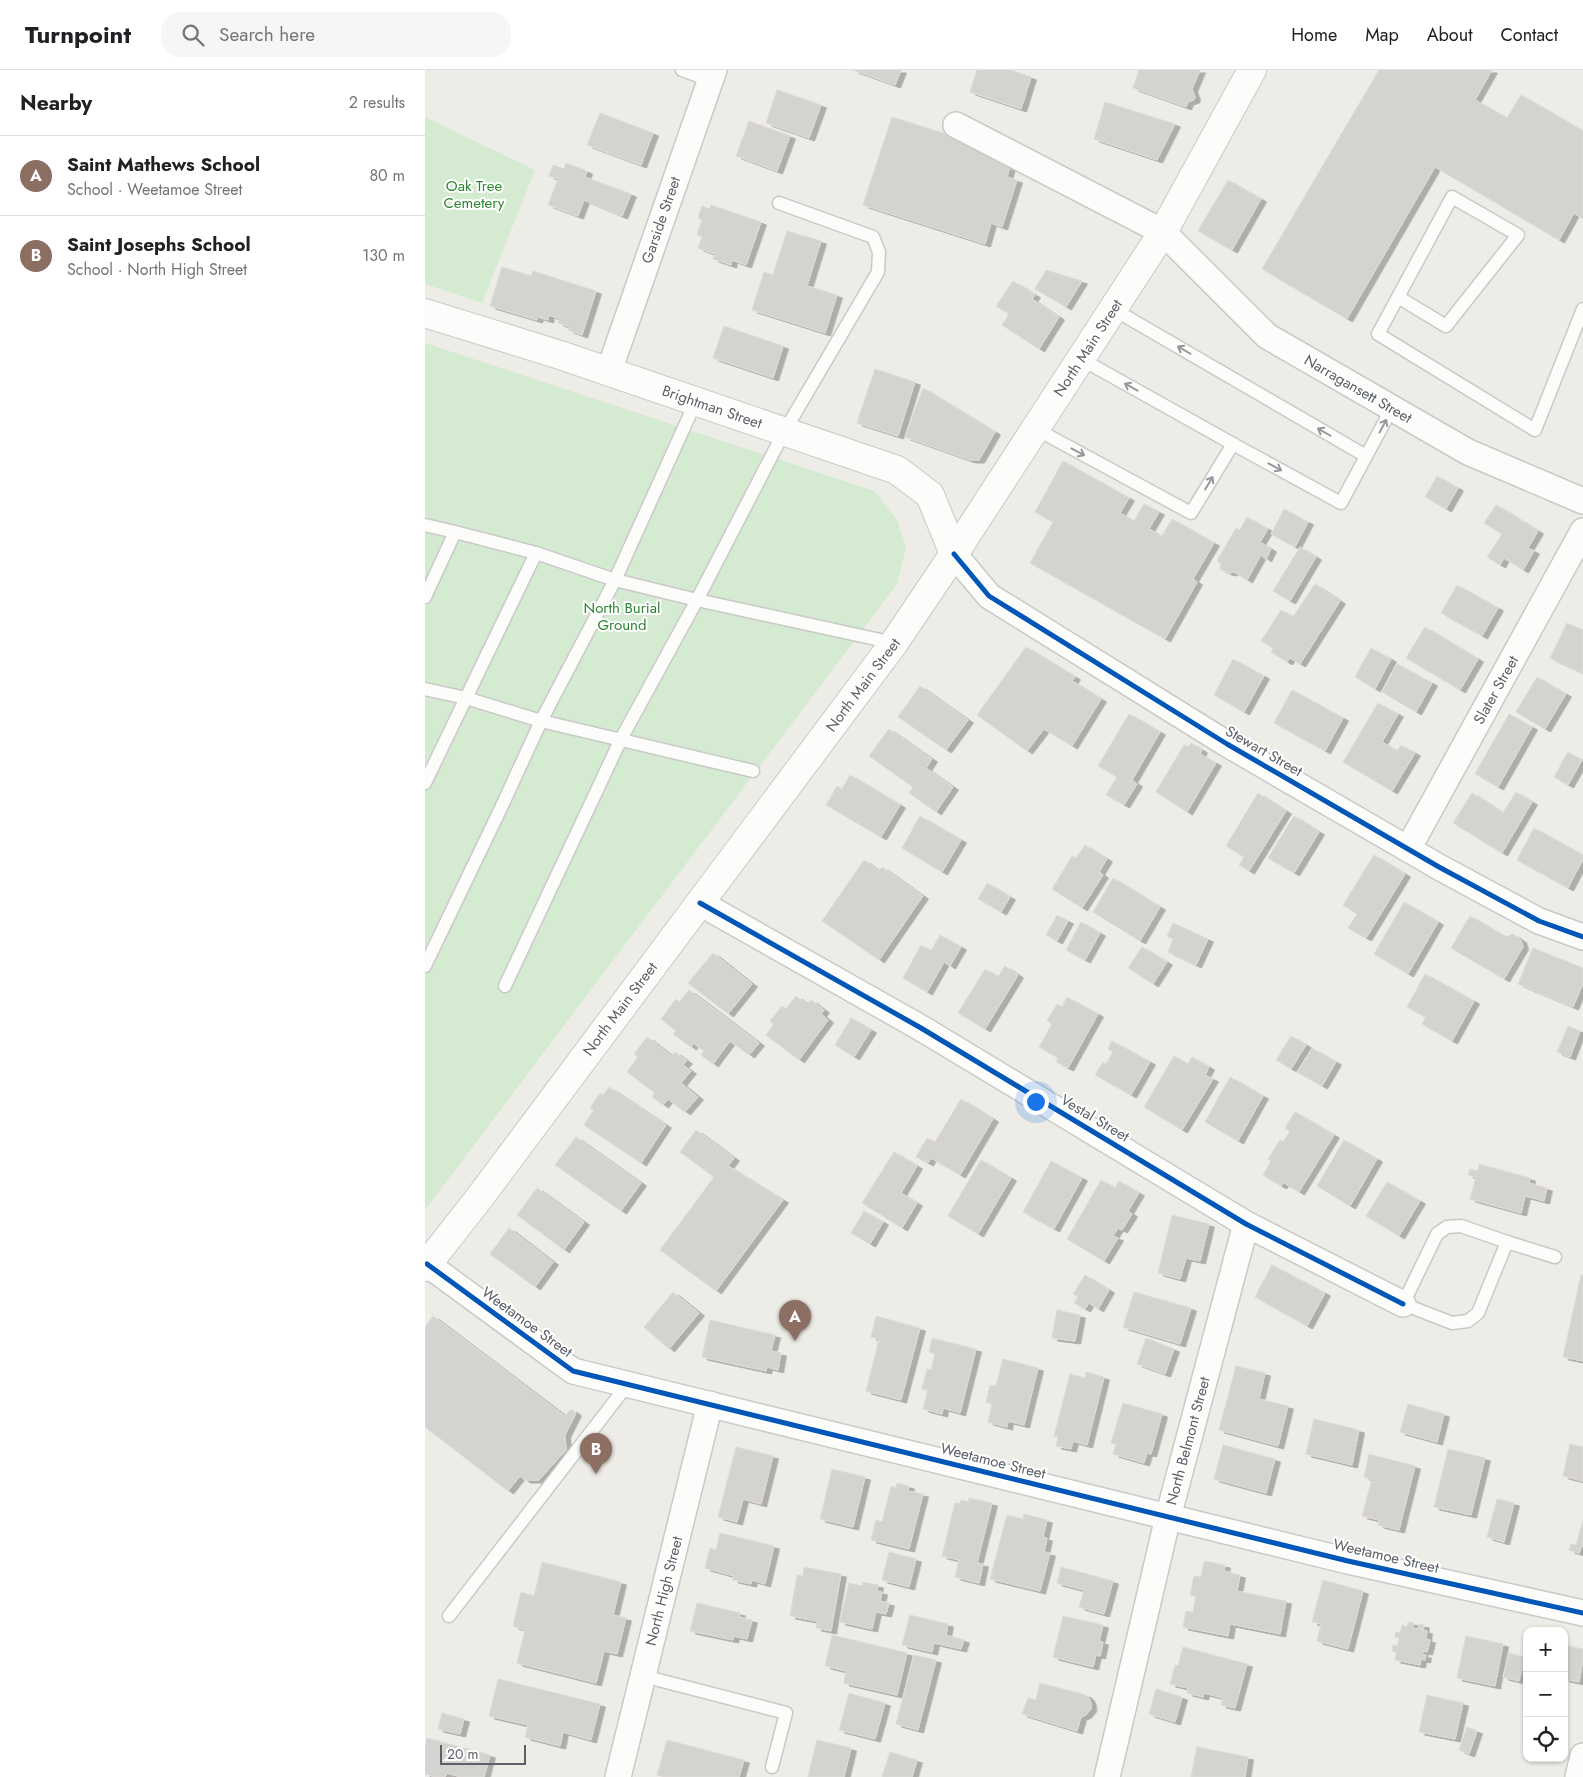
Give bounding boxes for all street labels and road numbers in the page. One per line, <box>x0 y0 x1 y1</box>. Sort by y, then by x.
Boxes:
street label: Garside Street <box>636 173 686 266</box>
street label: North Main Street <box>1048 295 1128 401</box>
street label: Narragansett Street <box>1300 349 1416 429</box>
street label: Brightman Street <box>659 380 765 435</box>
street label: North Main Street <box>820 633 906 736</box>
street label: Slater Street <box>1468 651 1524 728</box>
street label: Stewart Street <box>1221 720 1307 782</box>
street label: North Main Street <box>577 957 663 1060</box>
street label: Vestal Street <box>1056 1089 1134 1147</box>
street label: Weetamoe Street <box>477 1281 577 1363</box>
street label: North Belmont Street <box>1160 1374 1216 1508</box>
street label: Weetamoe Street <box>938 1437 1048 1485</box>
street label: North High Street <box>640 1533 688 1648</box>
street label: Weetamoe Street <box>1331 1533 1441 1579</box>

